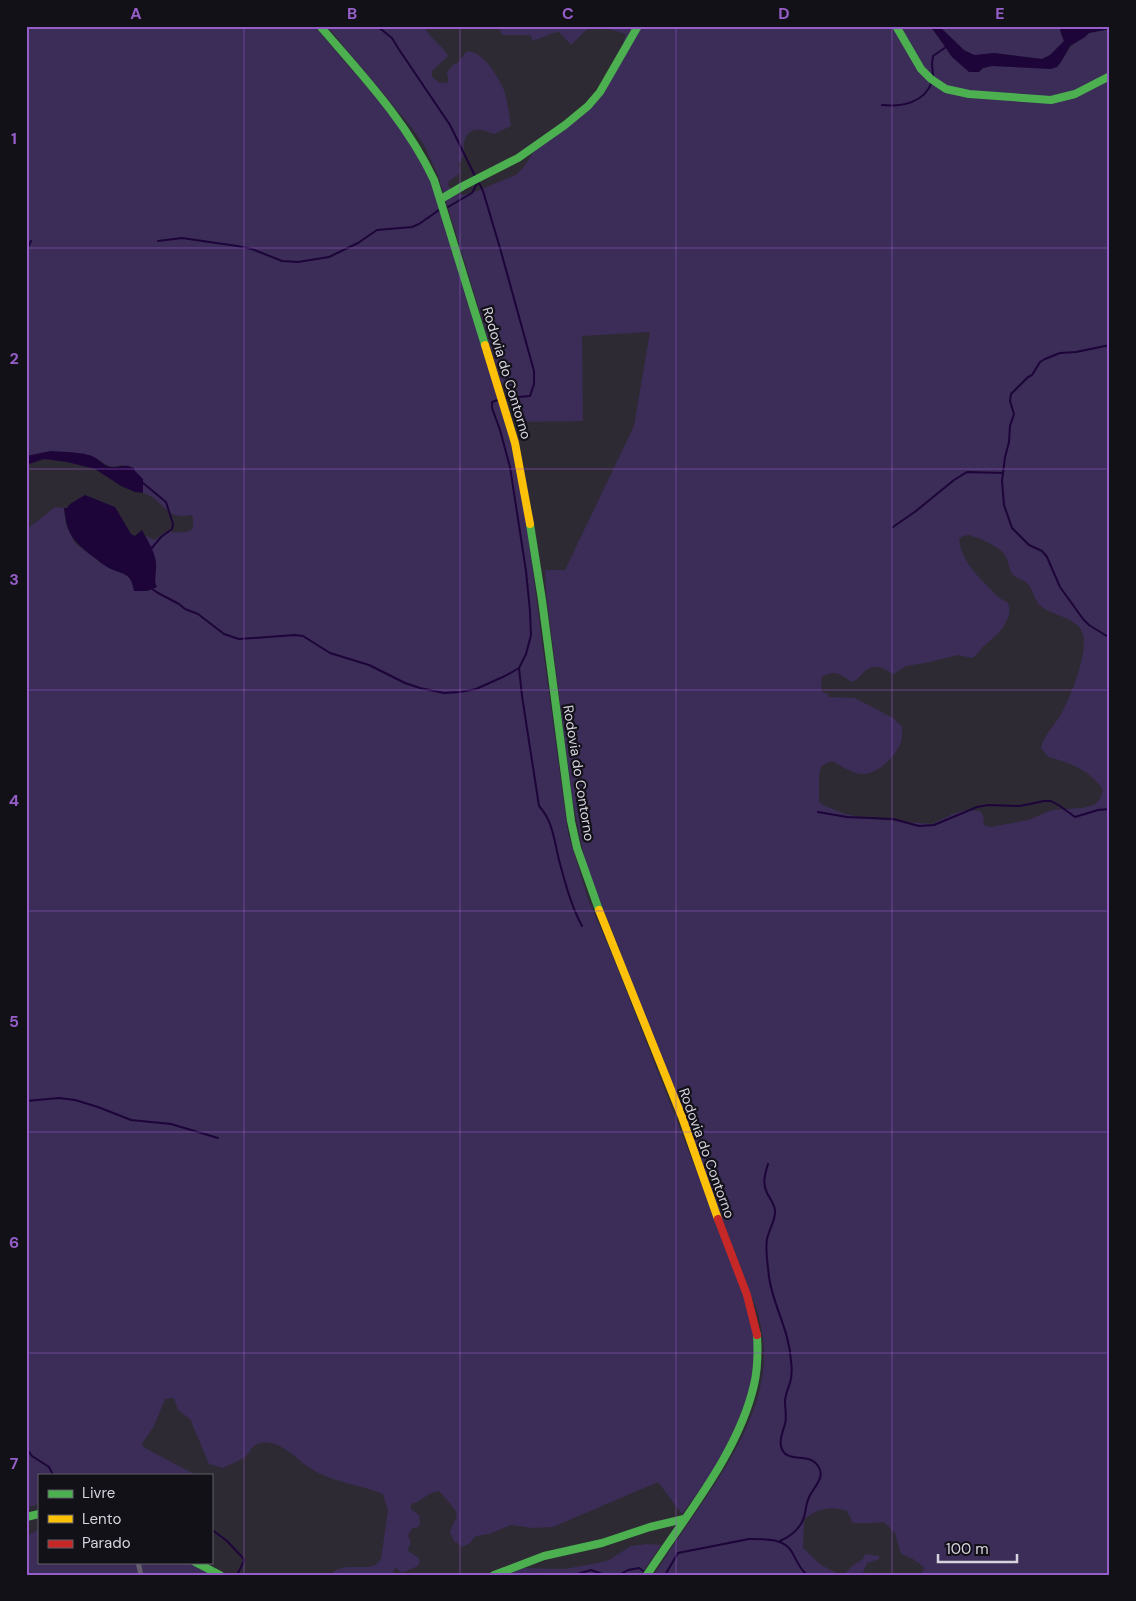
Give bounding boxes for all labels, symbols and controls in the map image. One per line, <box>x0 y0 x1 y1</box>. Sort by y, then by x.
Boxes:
text: A <box>130 3 142 24</box>
text: B <box>347 3 357 24</box>
text: C <box>562 3 574 24</box>
text: D <box>778 3 790 24</box>
text: E <box>995 3 1005 24</box>
text: 1 <box>11 128 17 149</box>
street label: Rodovia do Contorno <box>478 305 536 441</box>
text: 2 <box>9 348 19 369</box>
text: 3 <box>9 569 19 590</box>
street label: Rodovia do Contorno <box>559 704 599 842</box>
text: 4 <box>9 790 19 811</box>
text: 5 <box>9 1011 19 1032</box>
street label: Rodovia do Contorno <box>675 1085 739 1221</box>
text: 6 <box>9 1232 19 1253</box>
text: 7 <box>10 1453 19 1474</box>
legend <box>38 1474 212 1564</box>
text: Livre <box>82 1483 115 1503</box>
text: Lento <box>82 1509 121 1529</box>
scale bar <box>938 1531 1017 1563</box>
text: Parado <box>82 1533 131 1553</box>
text: 100 m <box>946 1539 989 1559</box>

